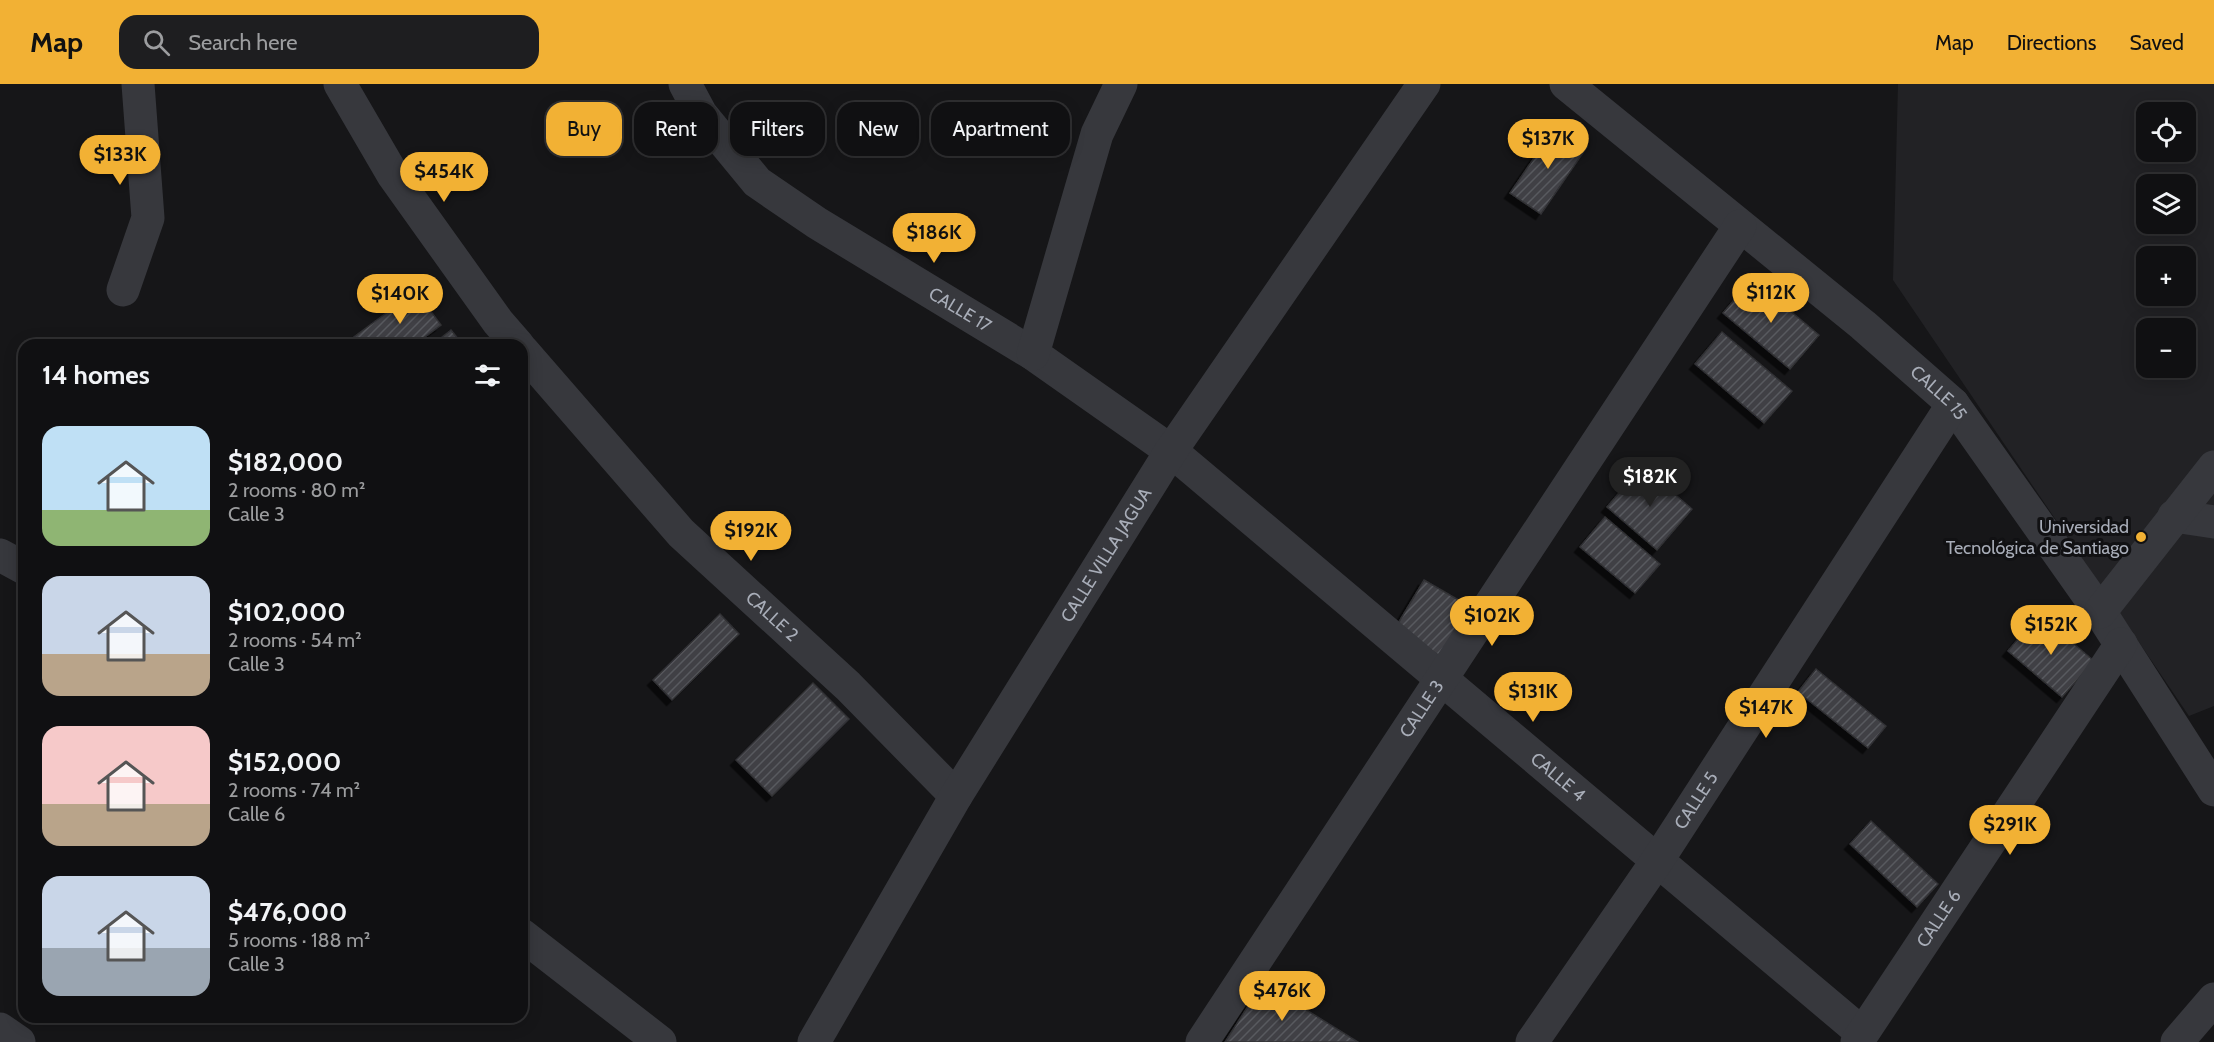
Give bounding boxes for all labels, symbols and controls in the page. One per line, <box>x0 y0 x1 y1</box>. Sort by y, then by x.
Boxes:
search box <box>119 15 539 69</box>
text: Map <box>30 25 83 59</box>
icon: search <box>140 26 173 59</box>
text: Search here <box>188 29 297 56</box>
text: Map <box>1935 30 1974 55</box>
text: Directions <box>2007 30 2096 55</box>
text: Saved <box>2129 30 2184 55</box>
chip: Buy <box>546 102 622 156</box>
chip: Rent <box>634 102 718 156</box>
chip: Filters <box>730 102 825 156</box>
chip: New <box>837 102 919 156</box>
chip: Apartment <box>931 102 1070 156</box>
map controls <box>2136 102 2196 378</box>
button: locate <box>2136 102 2196 162</box>
pin: $137K <box>1506 119 1590 170</box>
text: $137K <box>1522 126 1574 150</box>
pin: $133K <box>78 135 162 186</box>
text: $133K <box>93 142 147 166</box>
pin: $454K <box>402 152 486 203</box>
text: $454K <box>414 159 474 183</box>
button: layers <box>2136 174 2196 234</box>
pin: $186K <box>892 213 976 264</box>
text: $186K <box>907 220 961 244</box>
button: + <box>2136 246 2196 306</box>
pin: $112K <box>1729 273 1813 324</box>
pin: $140K <box>358 274 442 325</box>
text: $112K <box>1746 280 1796 304</box>
text: $140K <box>371 281 429 305</box>
street label: CALLE 17 <box>925 282 995 337</box>
button: − <box>2136 318 2196 378</box>
text: 14 homes <box>42 359 150 391</box>
icon: filters <box>471 359 504 392</box>
street label: CALLE 15 <box>1906 361 1972 424</box>
text: $182,000 <box>228 446 343 478</box>
icon: home <box>90 450 162 522</box>
pin: $182K <box>1608 457 1692 508</box>
text: $182K <box>1623 464 1677 488</box>
text: 2 rooms · 80 m² <box>228 478 365 502</box>
street label: CALLE VILLA JAGUA <box>1056 484 1156 626</box>
text: Calle 3 <box>228 502 285 526</box>
pin: $192K <box>709 511 793 562</box>
place label: Universidad Tecnológica de Santiago <box>1946 516 2129 559</box>
text: $192K <box>724 518 778 542</box>
marker: Universidad Tecnológica de Santiago <box>2134 530 2148 544</box>
street label: CALLE 2 <box>741 587 803 646</box>
text: $102,000 <box>228 596 346 628</box>
pin: $102K <box>1450 596 1534 647</box>
icon: home <box>90 600 162 672</box>
text: $102K <box>1464 603 1520 627</box>
pin: $152K <box>2009 605 2093 656</box>
text: $152K <box>2025 612 2077 636</box>
text: 2 rooms · 54 m² <box>228 628 362 652</box>
text: Calle 3 <box>228 652 285 676</box>
pin: $131K <box>1491 672 1575 723</box>
street label: CALLE 3 <box>1395 676 1448 742</box>
text: $131K <box>1508 679 1558 703</box>
pin: $147K <box>1724 688 1808 739</box>
text: $147K <box>1739 695 1793 719</box>
text: $152,000 <box>228 746 341 778</box>
street label: CALLE 4 <box>1526 748 1590 806</box>
icon: home <box>90 750 162 822</box>
street label: CALLE 5 <box>1670 768 1723 833</box>
text: 2 rooms · 74 m² <box>228 778 360 802</box>
text: Calle 6 <box>228 802 285 826</box>
pin: $291K <box>1968 805 2052 856</box>
text: $291K <box>1983 812 2037 836</box>
street label: CALLE 6 <box>1912 886 1966 952</box>
text: $476,000 <box>228 896 347 928</box>
icon: home <box>90 900 162 972</box>
text: 5 rooms · 188 m² <box>228 928 370 952</box>
text: Calle 3 <box>228 952 285 976</box>
pin: $476K <box>1240 971 1324 1022</box>
text: $476K <box>1253 978 1311 1002</box>

